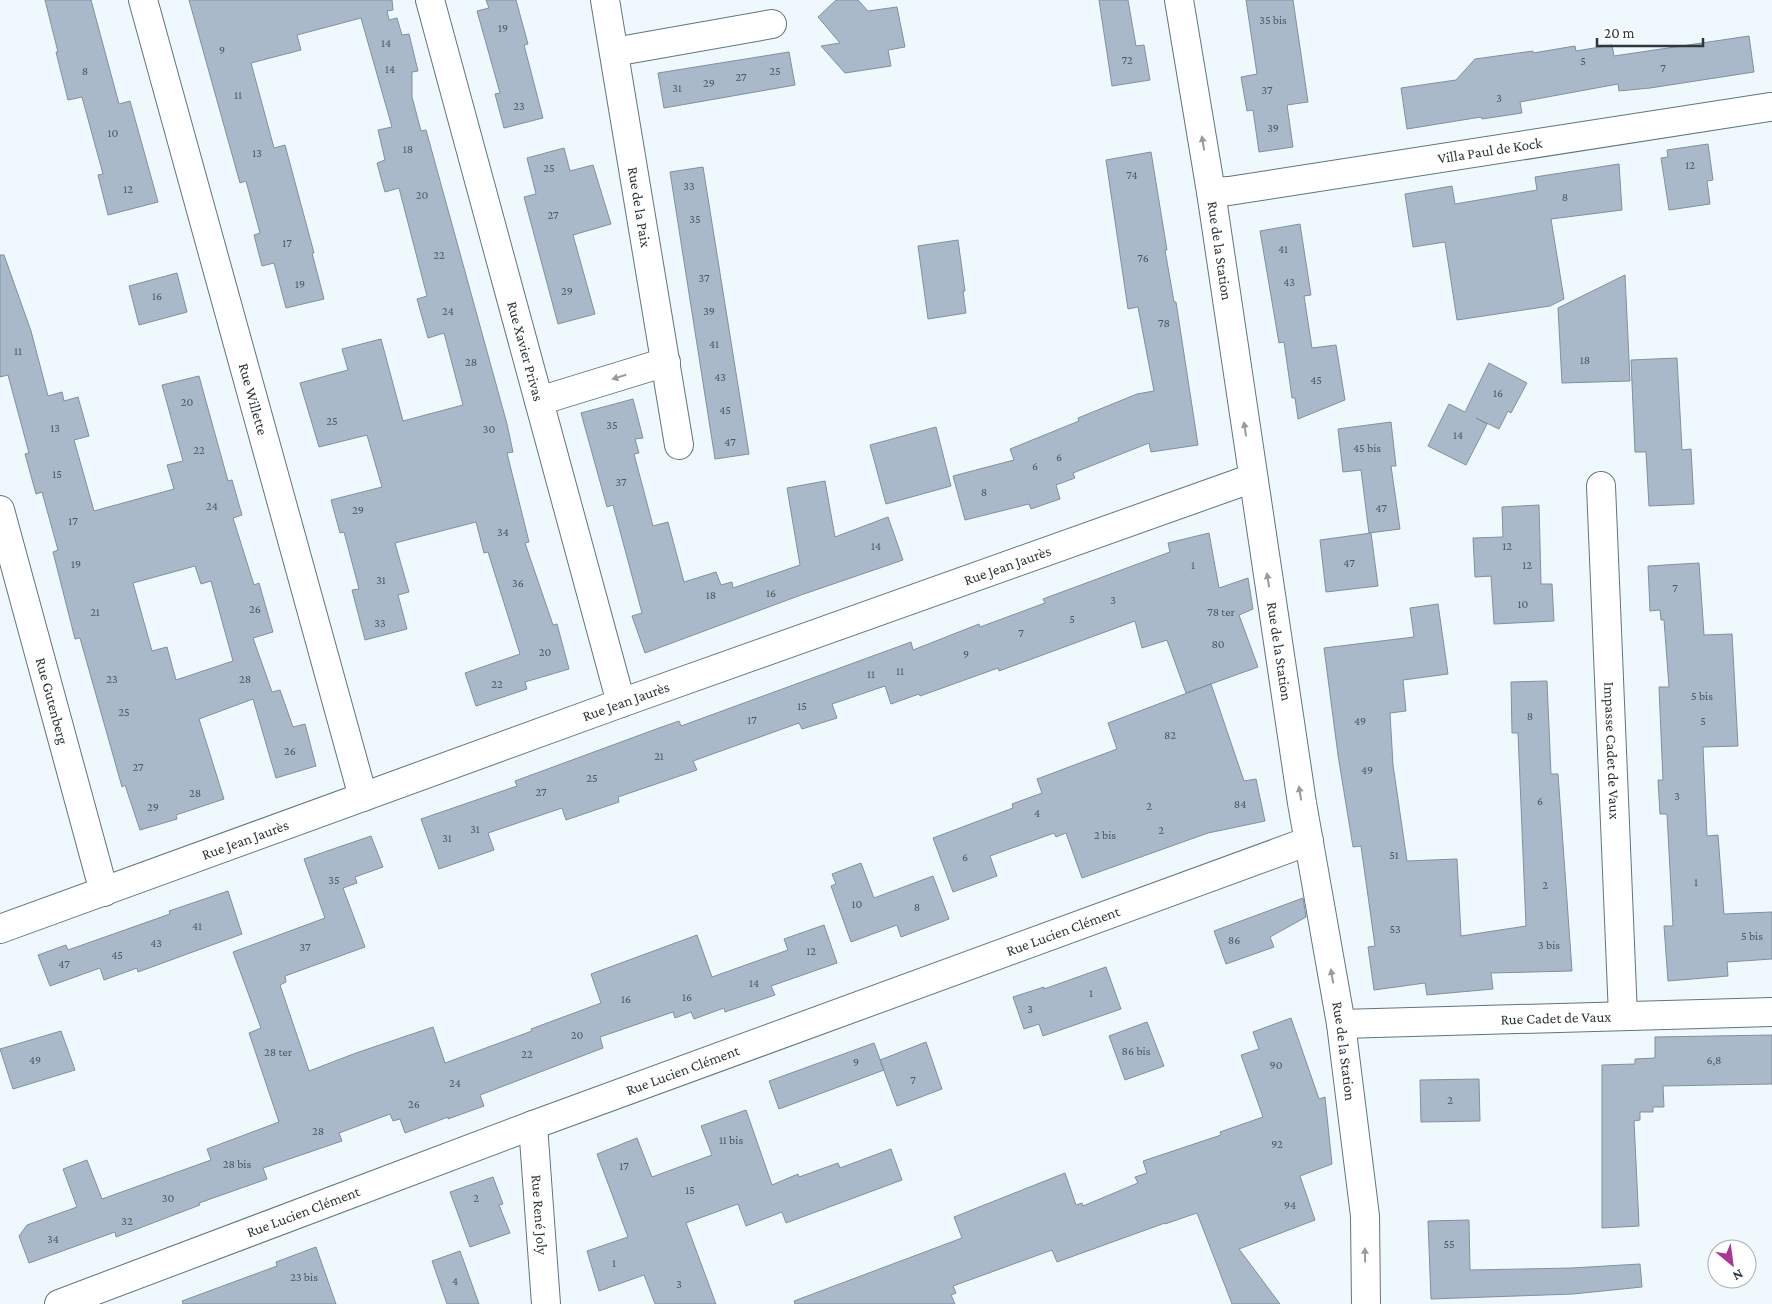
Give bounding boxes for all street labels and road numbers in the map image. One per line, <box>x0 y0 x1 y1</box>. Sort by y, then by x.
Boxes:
street label: Villa Paul de Kock <box>1437 134 1544 166</box>
street label: Rue de la Paix <box>625 165 654 249</box>
street label: Rue de la Station <box>1204 200 1235 301</box>
street label: Rue Xavier Privas <box>504 300 547 403</box>
street label: Rue Willette <box>236 361 271 437</box>
street label: Rue Jean Jaurès <box>962 543 1053 588</box>
street label: Rue de la Station <box>1264 601 1295 702</box>
street label: Rue Gutenberg <box>33 656 71 746</box>
street label: Rue Jean Jaurès <box>580 678 672 724</box>
street label: Impasse Cadet de Vaux <box>1601 682 1623 820</box>
street label: Rue Jean Jaurès <box>200 817 291 863</box>
street label: Rue Lucien Clément <box>1004 903 1123 959</box>
street label: Rue de la Station <box>1329 1000 1359 1102</box>
street label: Rue Cadet de Vaux <box>1500 1008 1611 1028</box>
street label: Rue Lucien Clément <box>624 1042 743 1098</box>
street label: Rue René Joly <box>529 1174 550 1256</box>
street label: Rue Lucien Clément <box>244 1183 363 1240</box>

